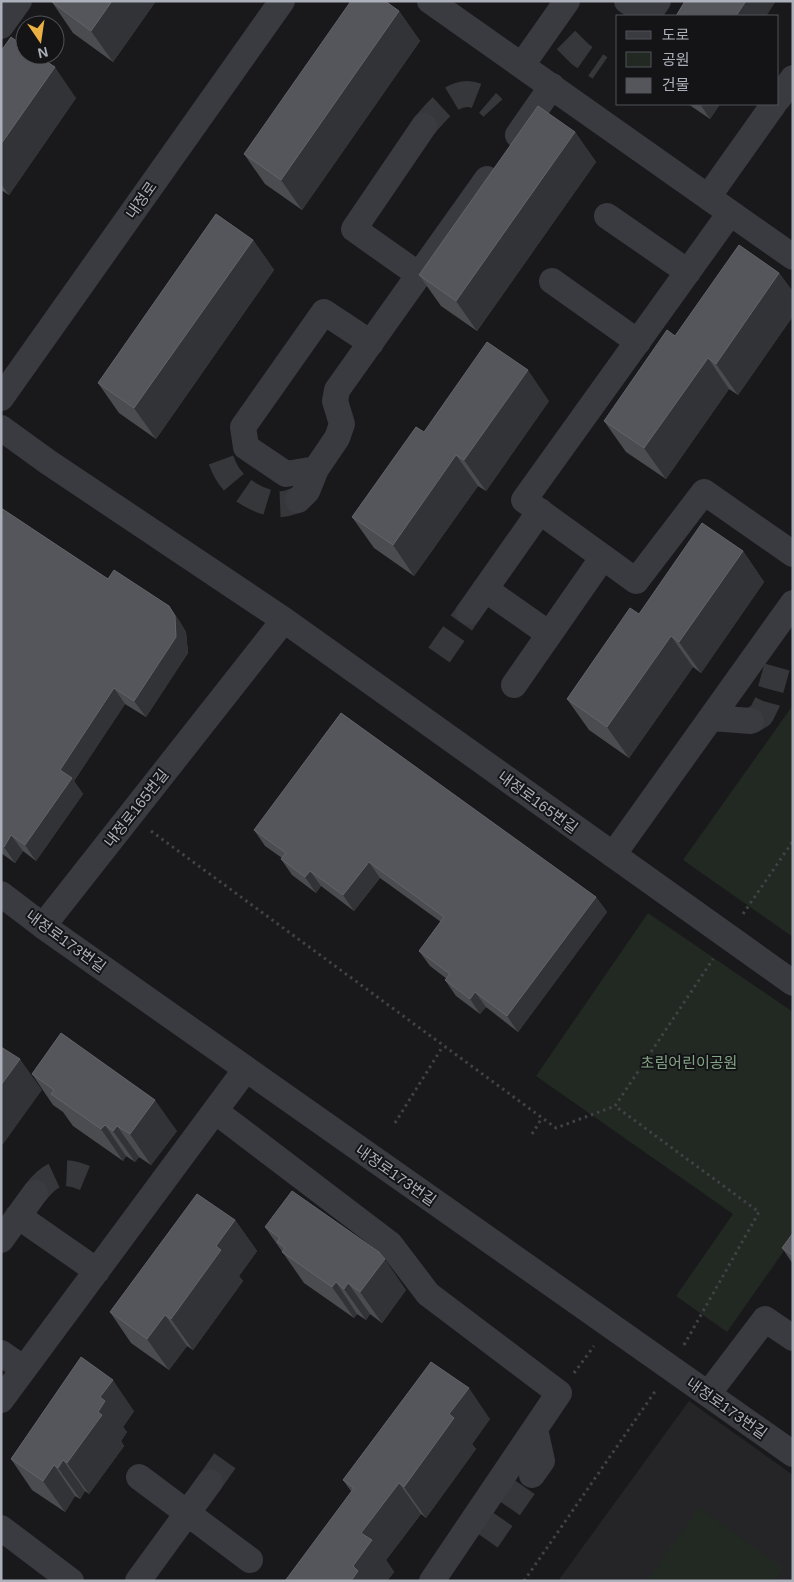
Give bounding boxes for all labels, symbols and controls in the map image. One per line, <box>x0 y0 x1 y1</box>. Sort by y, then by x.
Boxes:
north arrow <box>15 15 65 65</box>
legend <box>616 15 779 105</box>
text: 도로 <box>662 26 690 43</box>
text: N <box>36 44 50 62</box>
text: 공원 <box>662 51 690 68</box>
text: 건물 <box>662 76 690 93</box>
street label: 내정로 <box>122 178 160 222</box>
street label: 내정로165번길 <box>100 766 172 850</box>
street label: 내정로165번길 <box>495 767 581 837</box>
street label: 내정로173번길 <box>23 906 109 976</box>
park label: 초림어린이공원 <box>641 1054 737 1071</box>
street label: 내정로173번길 <box>353 1141 439 1209</box>
street label: 내정로173번길 <box>684 1374 770 1442</box>

